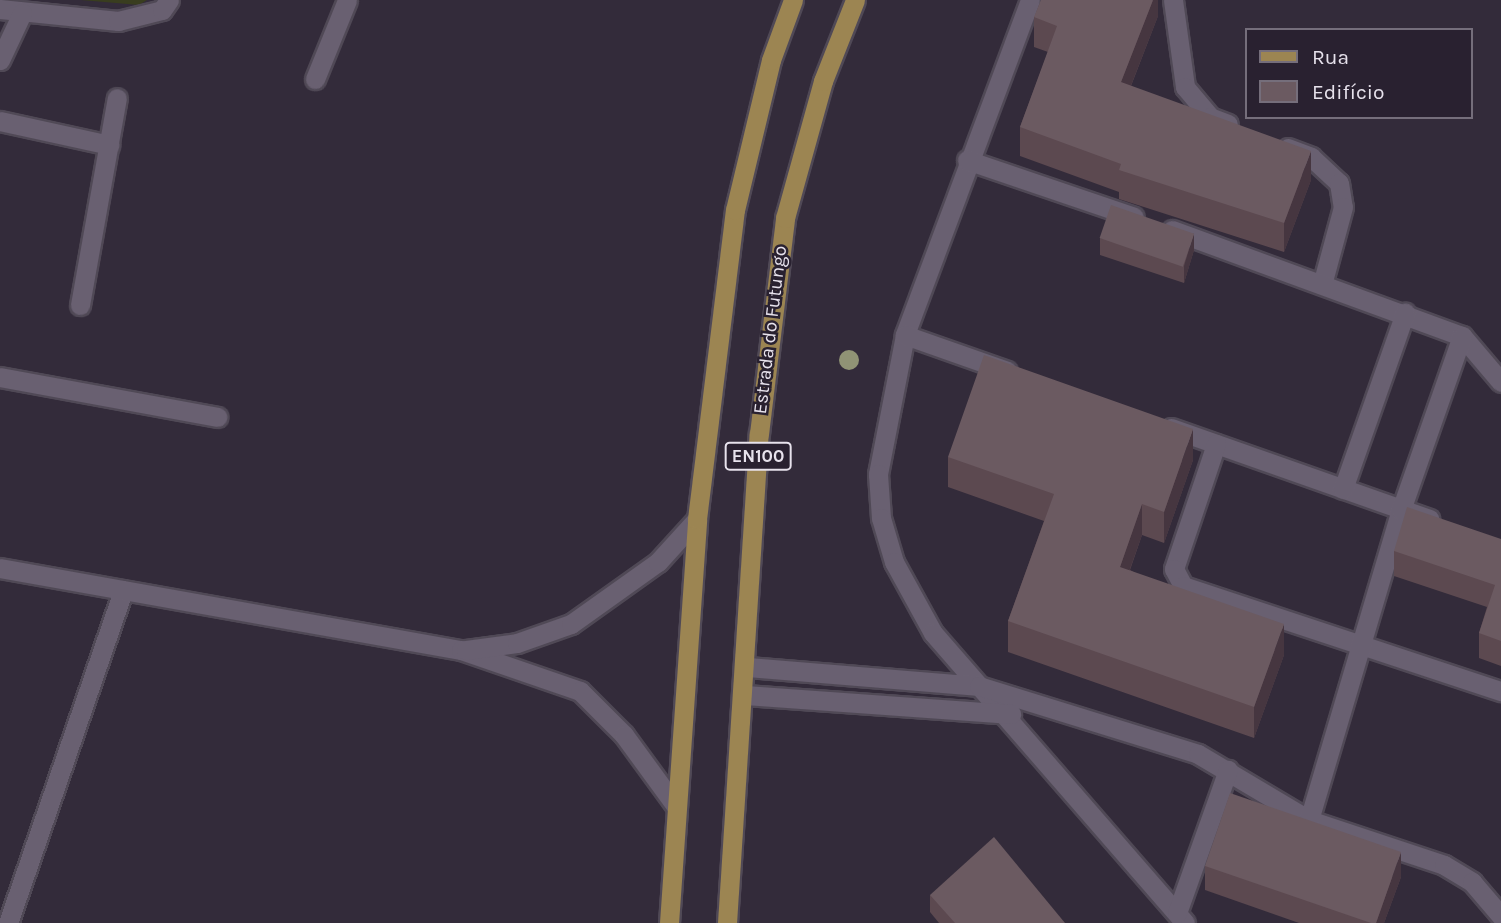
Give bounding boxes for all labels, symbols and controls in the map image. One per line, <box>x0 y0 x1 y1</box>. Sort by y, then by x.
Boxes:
legend <box>1246 28 1473 119</box>
text: Rua <box>1312 45 1349 69</box>
text: Edifício <box>1312 80 1385 104</box>
street label: Estrada do Futungo <box>749 244 793 416</box>
road number: EN100 <box>723 442 793 470</box>

